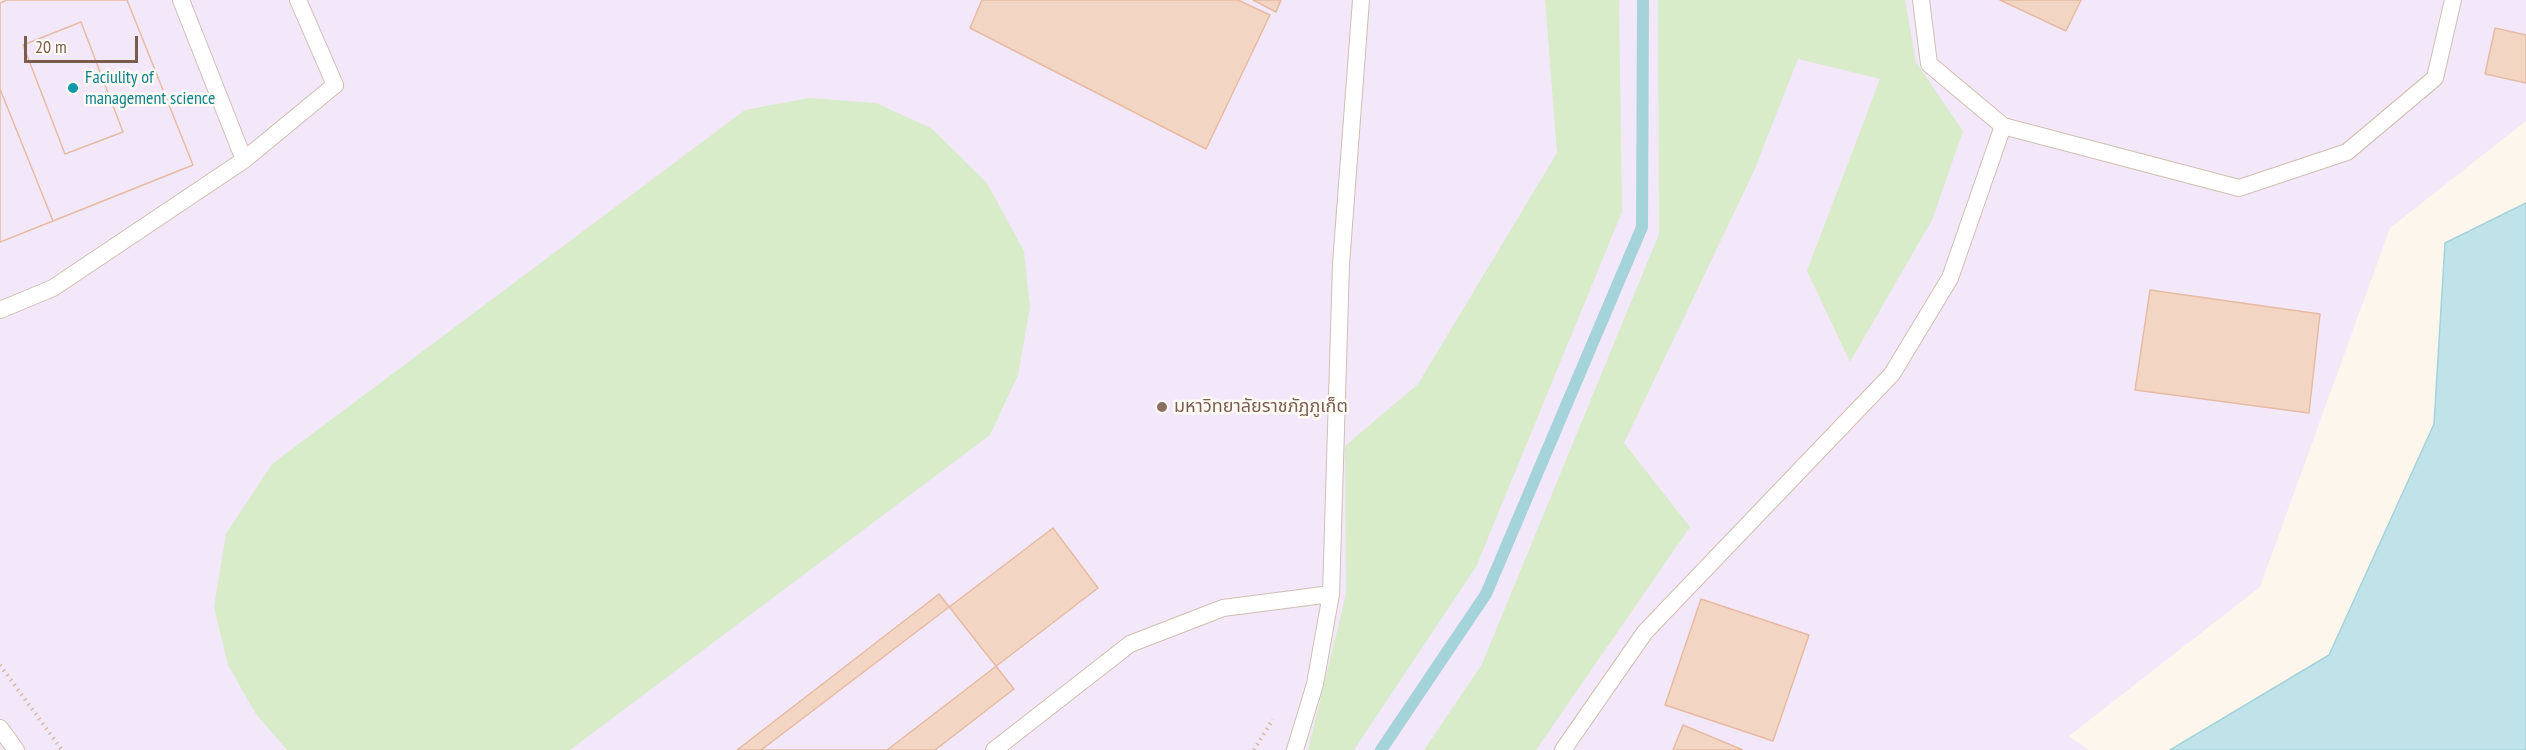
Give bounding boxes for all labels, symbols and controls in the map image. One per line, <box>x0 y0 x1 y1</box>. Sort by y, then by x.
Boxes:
scale bar <box>27 24 141 62</box>
text: 20 m <box>35 35 67 58</box>
place label: Faciulity of management science <box>85 67 215 110</box>
marker: Faciulity of management science <box>66 81 80 95</box>
place label: มหาวิทยาลัยราชภัฏภูเก็ต <box>1174 396 1348 418</box>
marker: มหาวิทยาลัยราชภัฏภูเก็ต <box>1155 400 1169 414</box>

